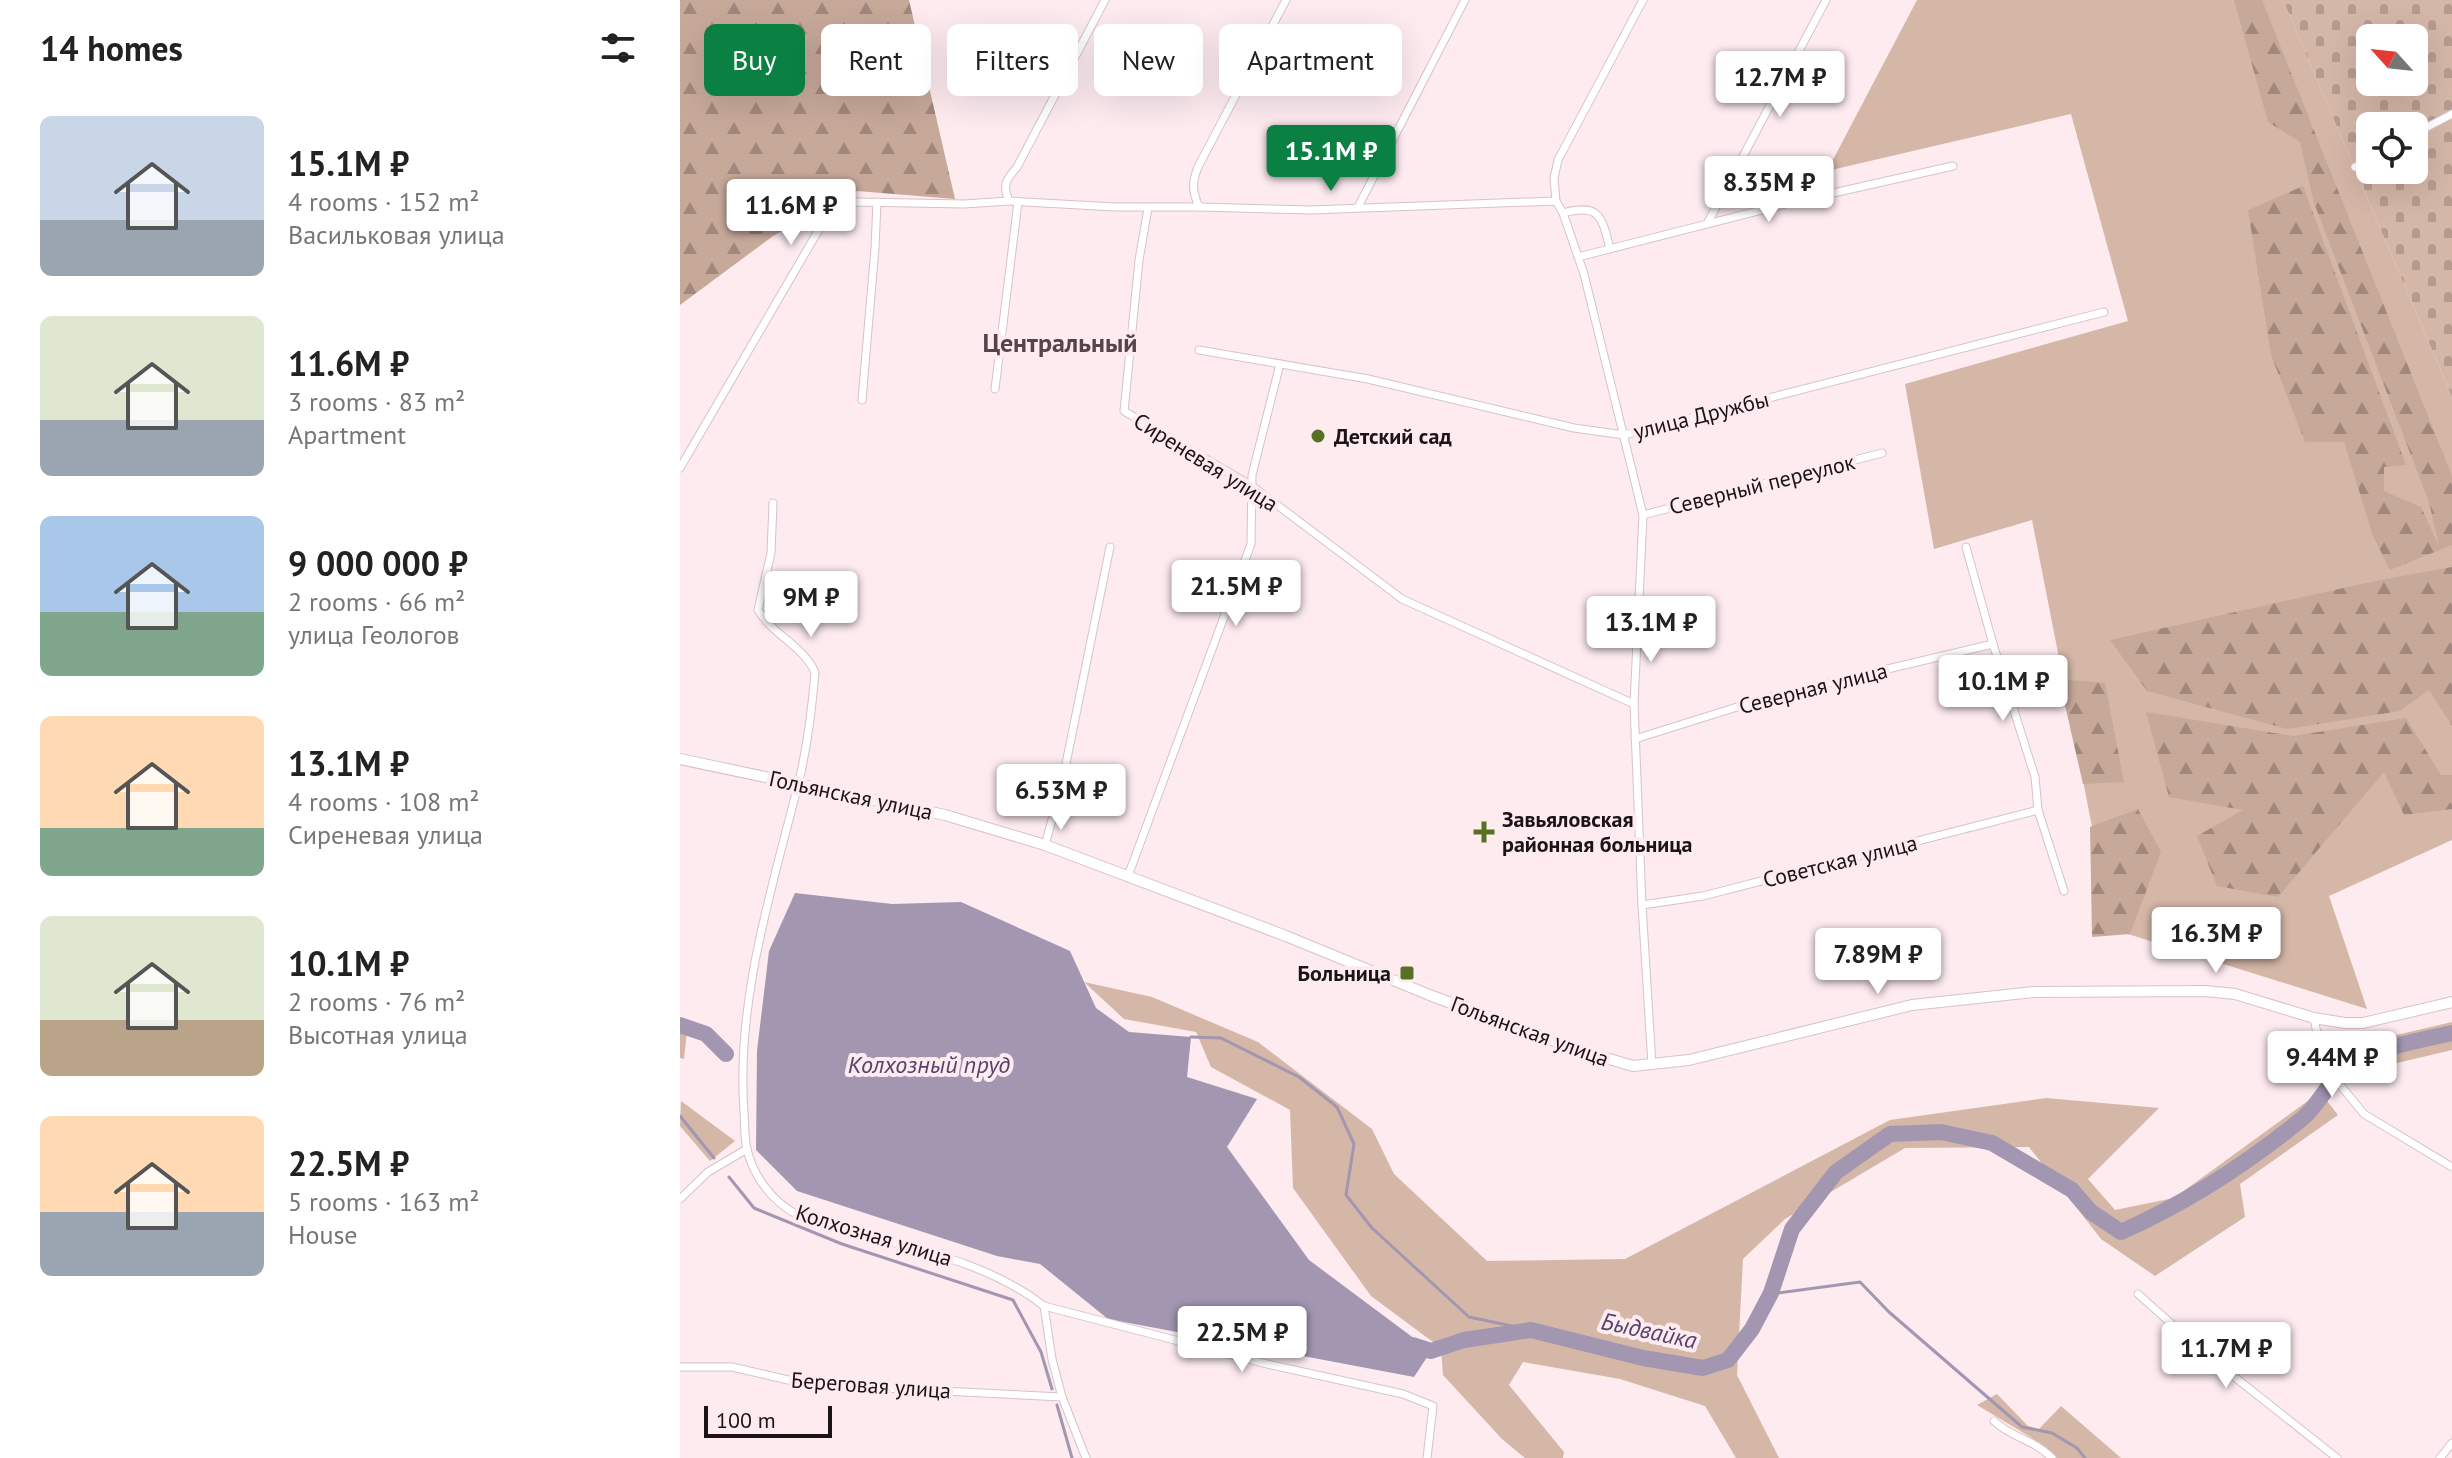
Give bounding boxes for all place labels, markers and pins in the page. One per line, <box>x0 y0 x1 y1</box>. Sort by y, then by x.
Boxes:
pin: 12.7M ₽ <box>1706 51 1854 119</box>
pin: 15.1M ₽ <box>1257 125 1405 193</box>
pin: 8.35M ₽ <box>1695 156 1843 224</box>
pin: 11.6M ₽ <box>717 179 865 247</box>
place label: Детский сад <box>1334 422 1452 450</box>
marker: Детский сад <box>1309 427 1327 445</box>
pin: 21.5M ₽ <box>1162 560 1310 628</box>
pin: 9M ₽ <box>764 571 858 639</box>
pin: 13.1M ₽ <box>1577 596 1725 664</box>
pin: 10.1M ₽ <box>1929 655 2077 723</box>
pin: 6.53M ₽ <box>987 764 1135 832</box>
place label: Завьяловская районная больница <box>1502 805 1693 858</box>
marker: Завьяловская районная больница <box>1473 821 1495 843</box>
pin: 16.3M ₽ <box>2142 907 2290 975</box>
pin: 7.89M ₽ <box>1804 928 1952 996</box>
place label: Больница <box>1298 959 1391 987</box>
marker: Больница <box>1398 964 1416 982</box>
pin: 9.44M ₽ <box>2258 1031 2406 1099</box>
pin: 22.5M ₽ <box>1168 1306 1316 1374</box>
pin: 11.7M ₽ <box>2152 1322 2300 1390</box>

